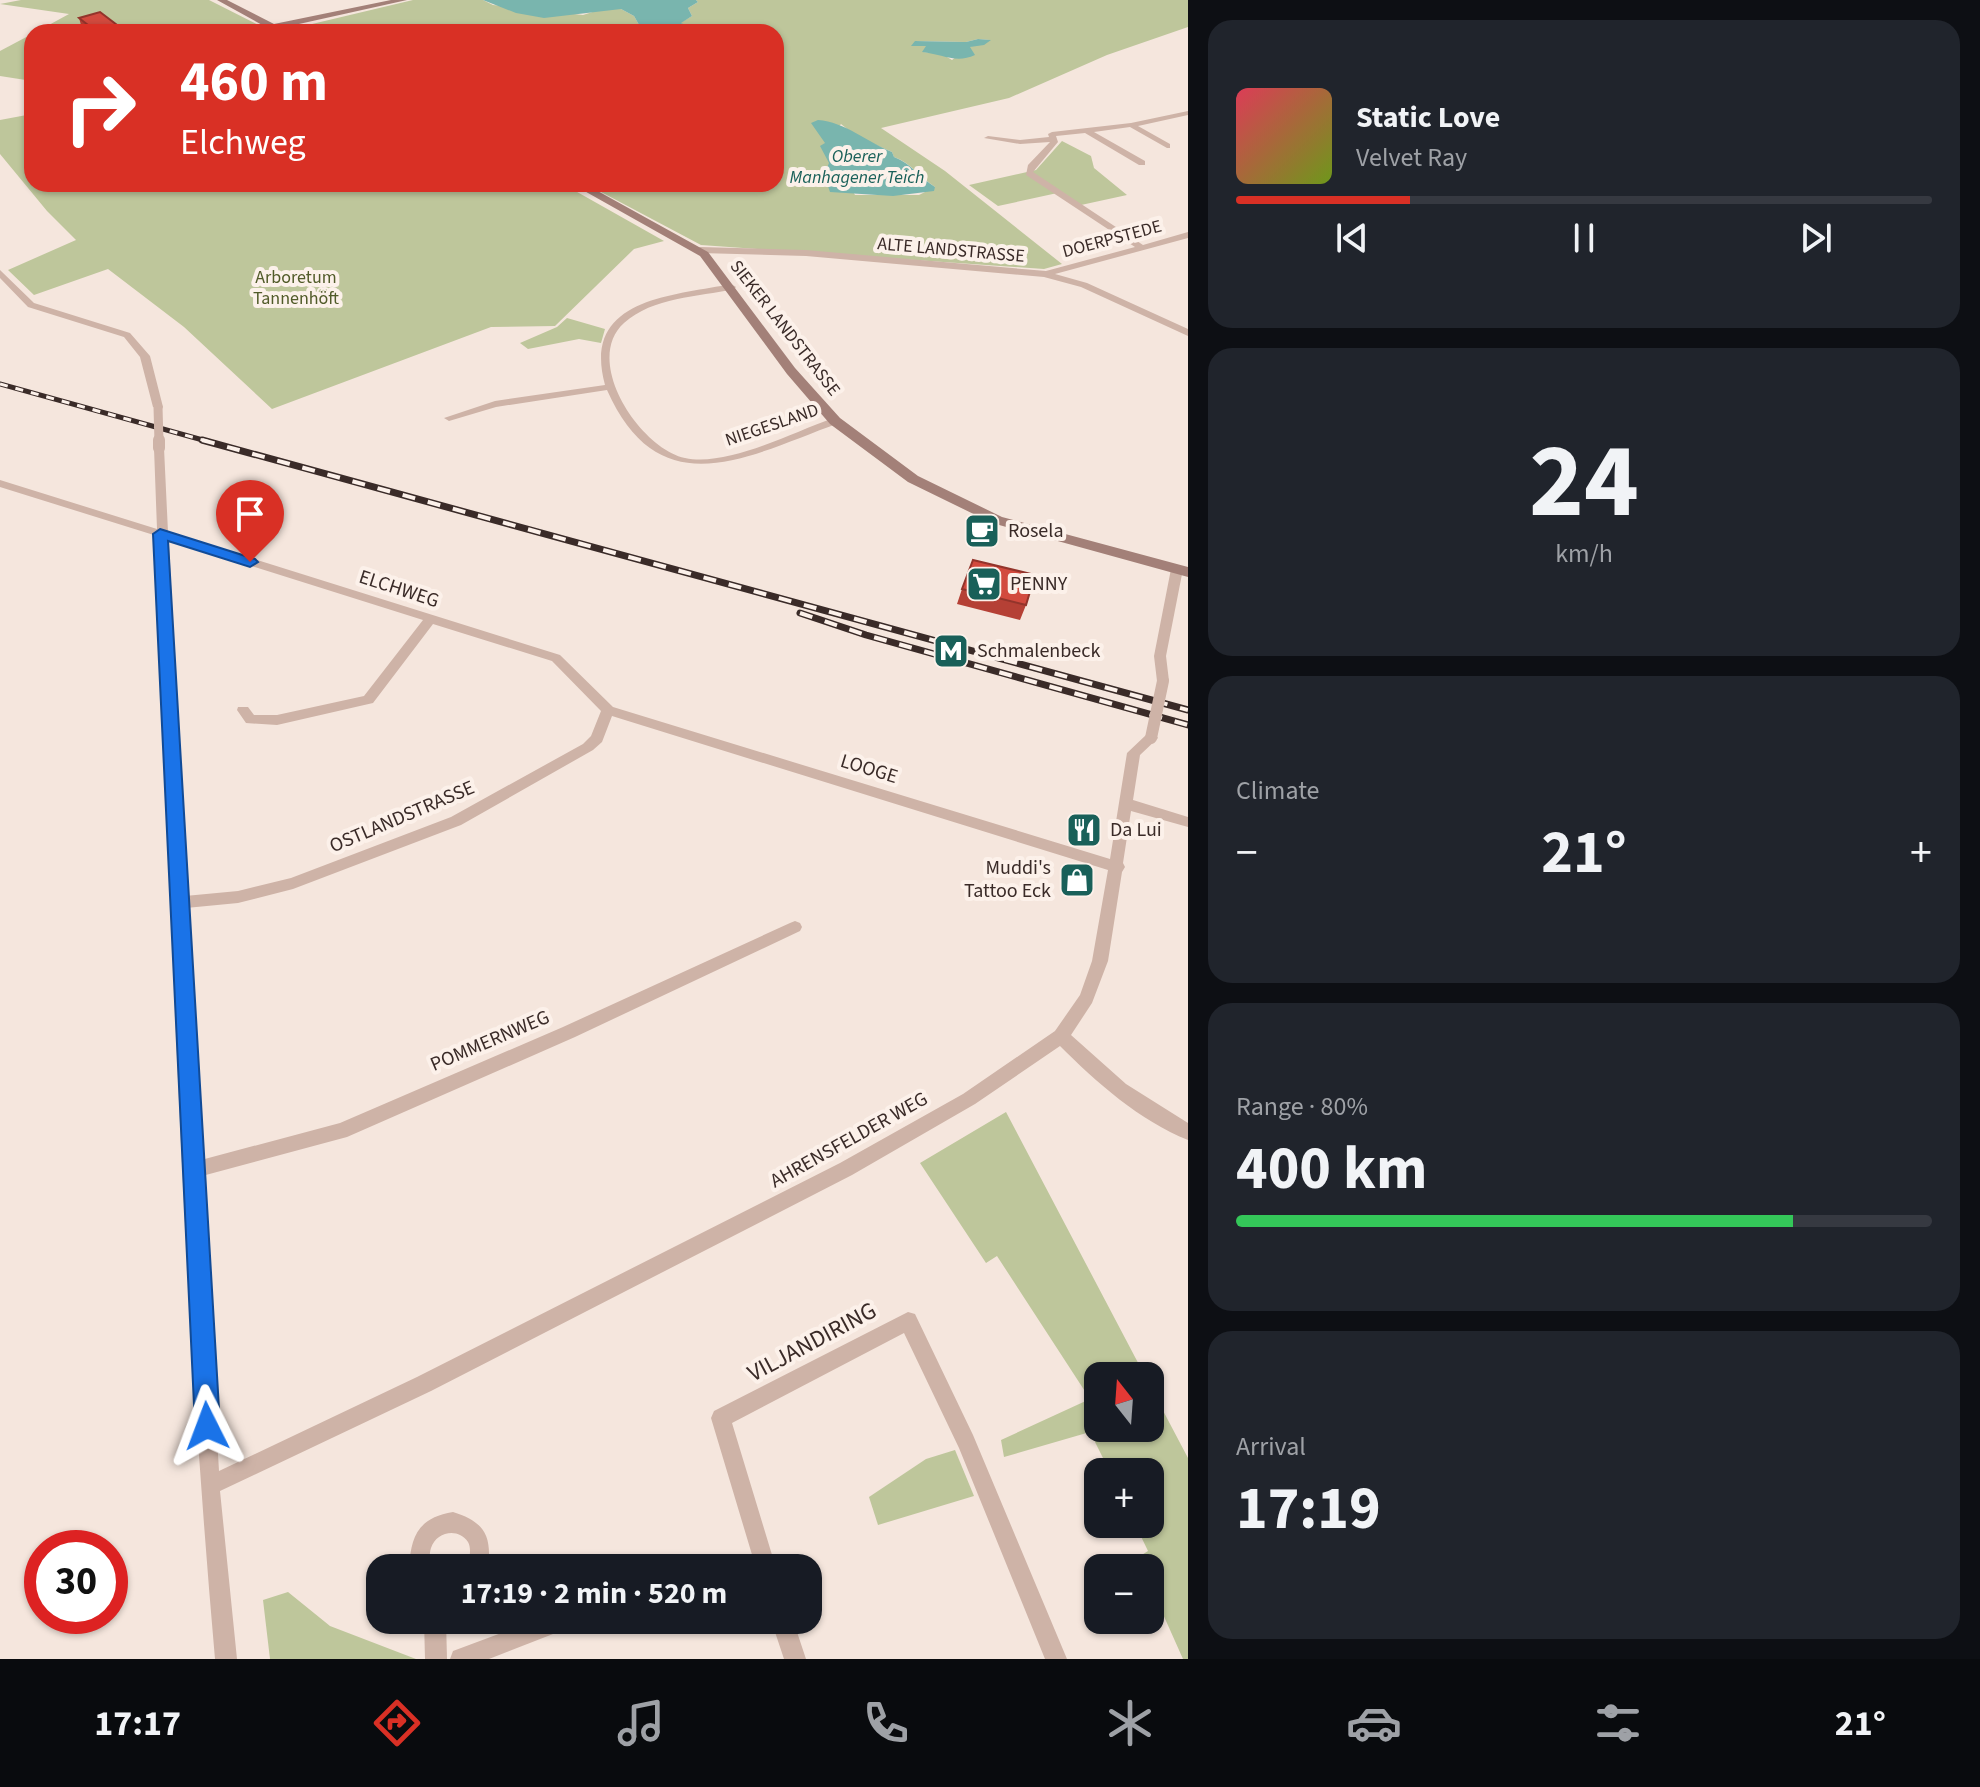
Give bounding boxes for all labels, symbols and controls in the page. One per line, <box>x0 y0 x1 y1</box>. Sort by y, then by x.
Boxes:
text: 460 m <box>180 43 328 122</box>
icon: right <box>48 56 152 160</box>
text: Static Love <box>1356 96 1500 139</box>
text: Elchweg <box>180 117 306 168</box>
text: Velvet Ray <box>1356 139 1467 176</box>
water label: Oberer Manhagener Teich <box>790 144 924 190</box>
street label: DOERPSTEDE <box>1060 214 1164 264</box>
icon: previous <box>1330 216 1374 260</box>
icon: pause <box>1562 216 1606 260</box>
icon: next <box>1794 216 1838 260</box>
street label: ALTE LANDSTRASSE <box>876 231 1026 269</box>
street label: SIEKER LANDSTRASSE <box>724 255 846 401</box>
park label: Arboretum Tannenhöft <box>253 265 339 311</box>
street label: NIEGESLAND <box>722 397 822 453</box>
text: 24 <box>1529 409 1639 557</box>
pin <box>216 480 284 562</box>
icon: arrive <box>228 492 272 536</box>
cafe icon: Rosela <box>963 512 1001 550</box>
place label: Rosela <box>1008 517 1063 545</box>
text: km/h <box>1555 535 1613 572</box>
street label: ELCHWEG <box>355 563 443 615</box>
supermarket icon: PENNY <box>965 565 1003 603</box>
place label: PENNY <box>1010 570 1068 598</box>
metro station icon: Schmalenbeck <box>932 632 970 670</box>
place label: Schmalenbeck <box>977 637 1100 665</box>
street label: LOOGE <box>837 747 901 791</box>
text: Climate <box>1236 772 1320 809</box>
street label: OSTLANDSTRASSE <box>325 774 479 860</box>
restaurant icon: Da Lui <box>1065 811 1103 849</box>
text: 21° <box>1541 811 1627 896</box>
place label: Da Lui <box>1110 816 1162 844</box>
text: − <box>1236 822 1258 885</box>
text: + <box>1910 822 1932 885</box>
place label: Muddi's Tattoo Eck <box>964 854 1051 905</box>
shop icon: Muddi's Tattoo Eck <box>1058 861 1096 899</box>
street label: POMMERNWEG <box>426 1003 554 1079</box>
street label: AHRENSFELDER WEG <box>765 1085 933 1195</box>
text: Range · 80% <box>1236 1088 1368 1125</box>
text: 400 km <box>1236 1127 1427 1212</box>
street label: VILJANDIRING <box>741 1293 883 1391</box>
north arrow <box>1084 1362 1164 1442</box>
map controls <box>1084 1362 1164 1634</box>
position arrow <box>165 1384 249 1468</box>
text: Arrival <box>1236 1428 1306 1465</box>
button: + <box>1084 1458 1164 1538</box>
text: 17:19 <box>1236 1467 1381 1552</box>
speed limit sign: 30 <box>24 1530 128 1634</box>
button: − <box>1084 1554 1164 1634</box>
text: 17:19 · 2 min · 520 m <box>461 1572 727 1615</box>
icon: directions <box>369 1695 425 1751</box>
icon: music <box>613 1695 669 1751</box>
icon: phone <box>858 1695 914 1751</box>
icon: climate <box>1102 1695 1158 1751</box>
icon: car <box>1346 1695 1402 1751</box>
icon: filters <box>1590 1695 1646 1751</box>
text: 17:17 <box>94 1698 181 1749</box>
text: 21° <box>1835 1698 1886 1749</box>

